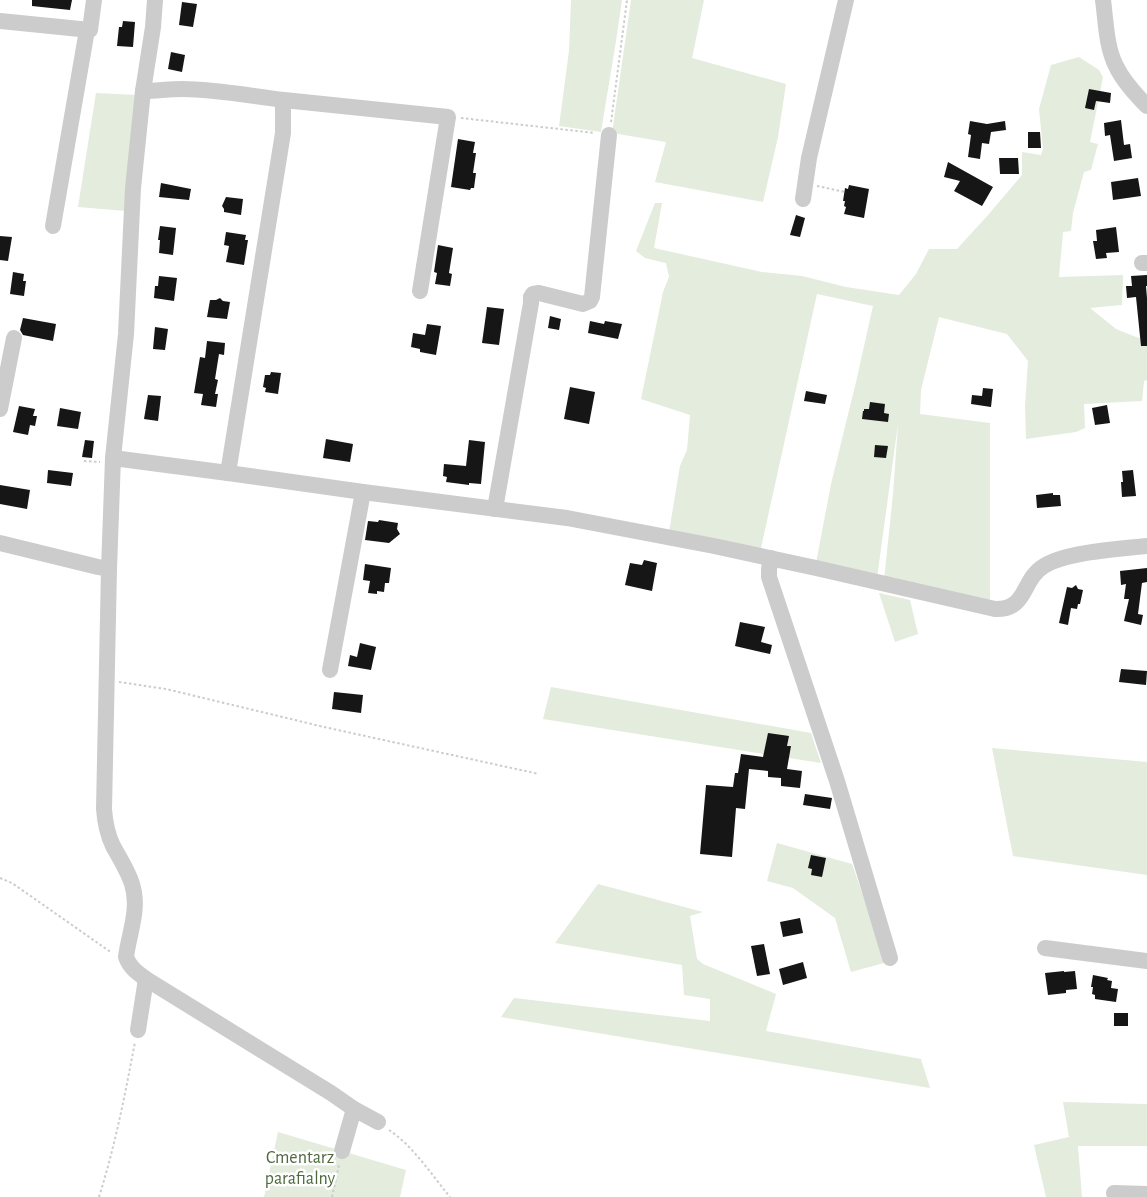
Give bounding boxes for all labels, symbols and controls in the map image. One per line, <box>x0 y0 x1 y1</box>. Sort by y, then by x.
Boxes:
park label: Cmentarz parafialny <box>265 1149 336 1188</box>

